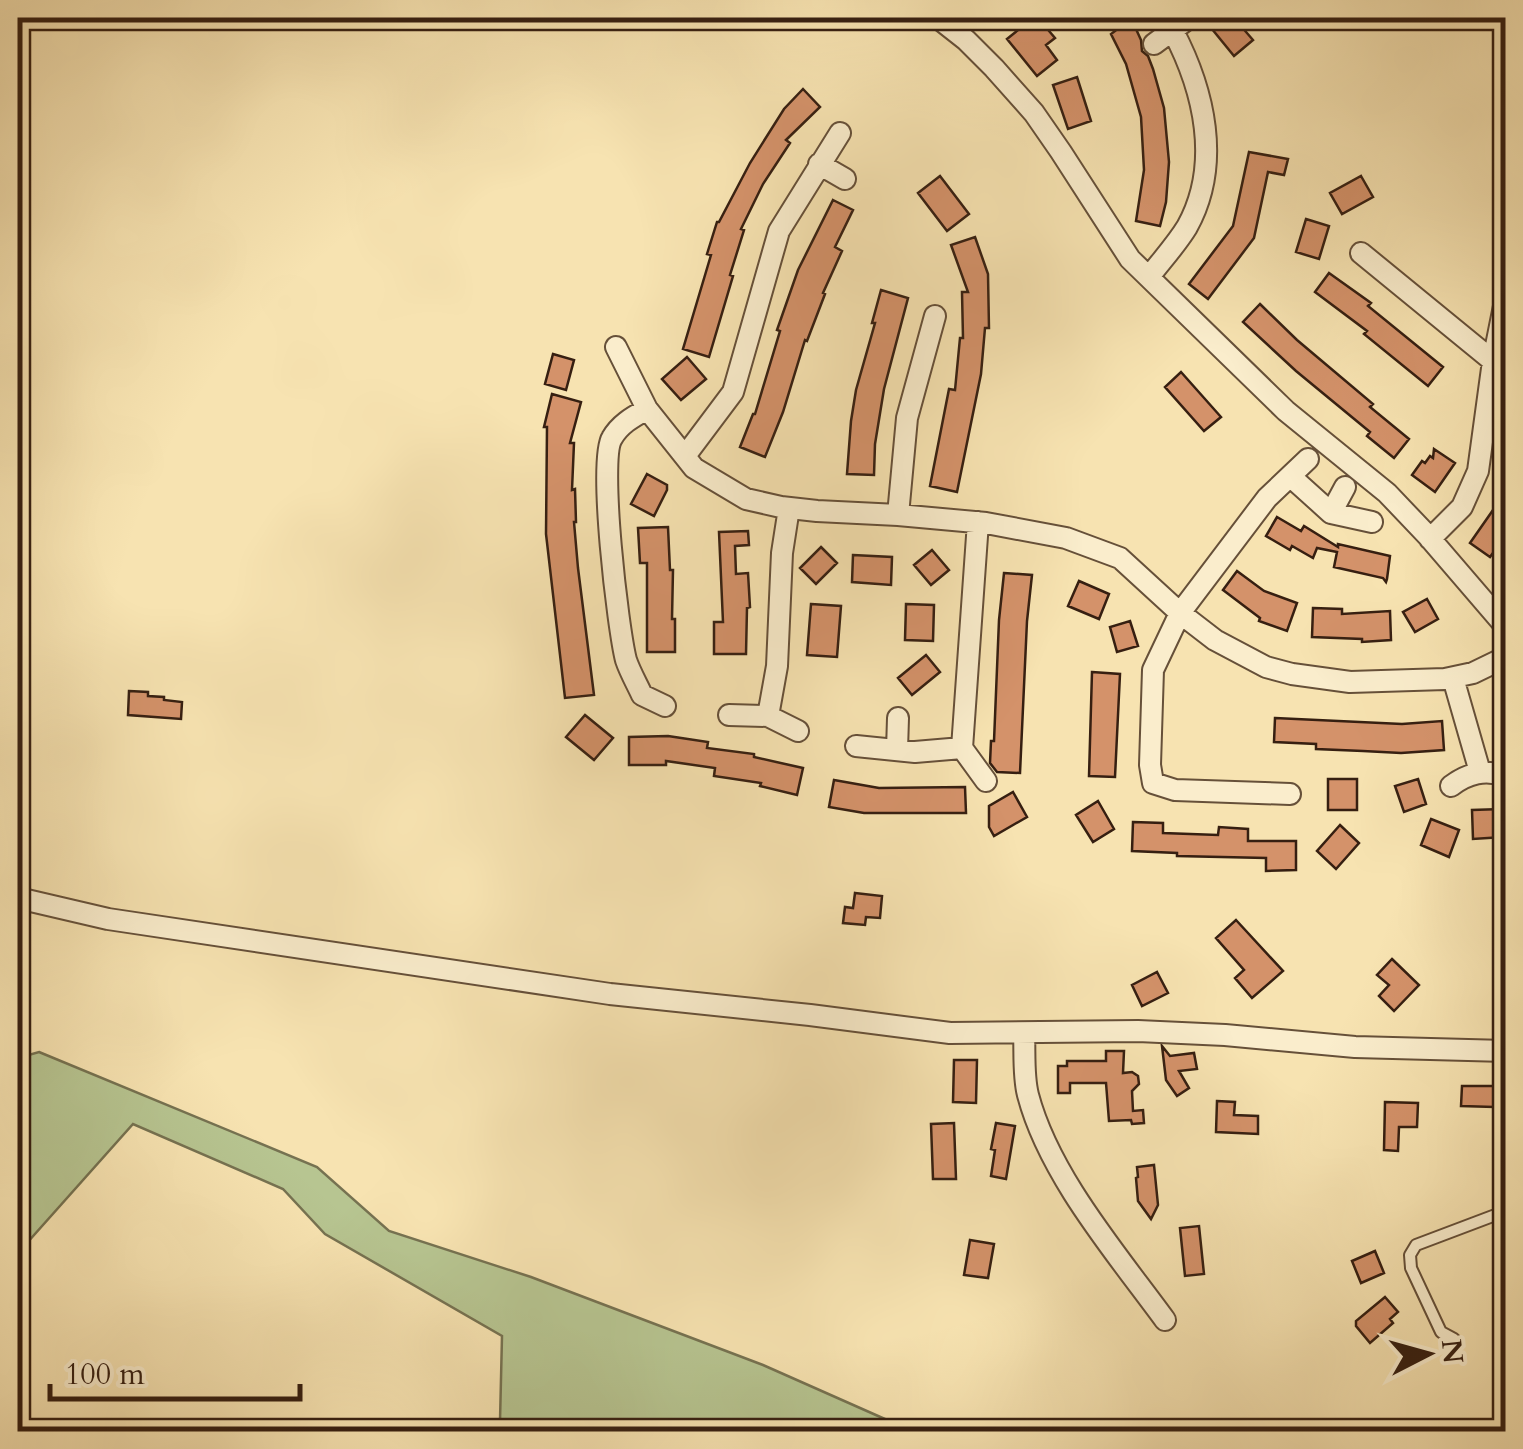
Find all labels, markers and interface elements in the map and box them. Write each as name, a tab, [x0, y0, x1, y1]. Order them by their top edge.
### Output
north arrow	[1378, 1304, 1478, 1404]
text: N	[1432, 1337, 1472, 1366]
scale bar	[50, 1339, 300, 1401]
text: 100 m	[65, 1354, 145, 1395]

